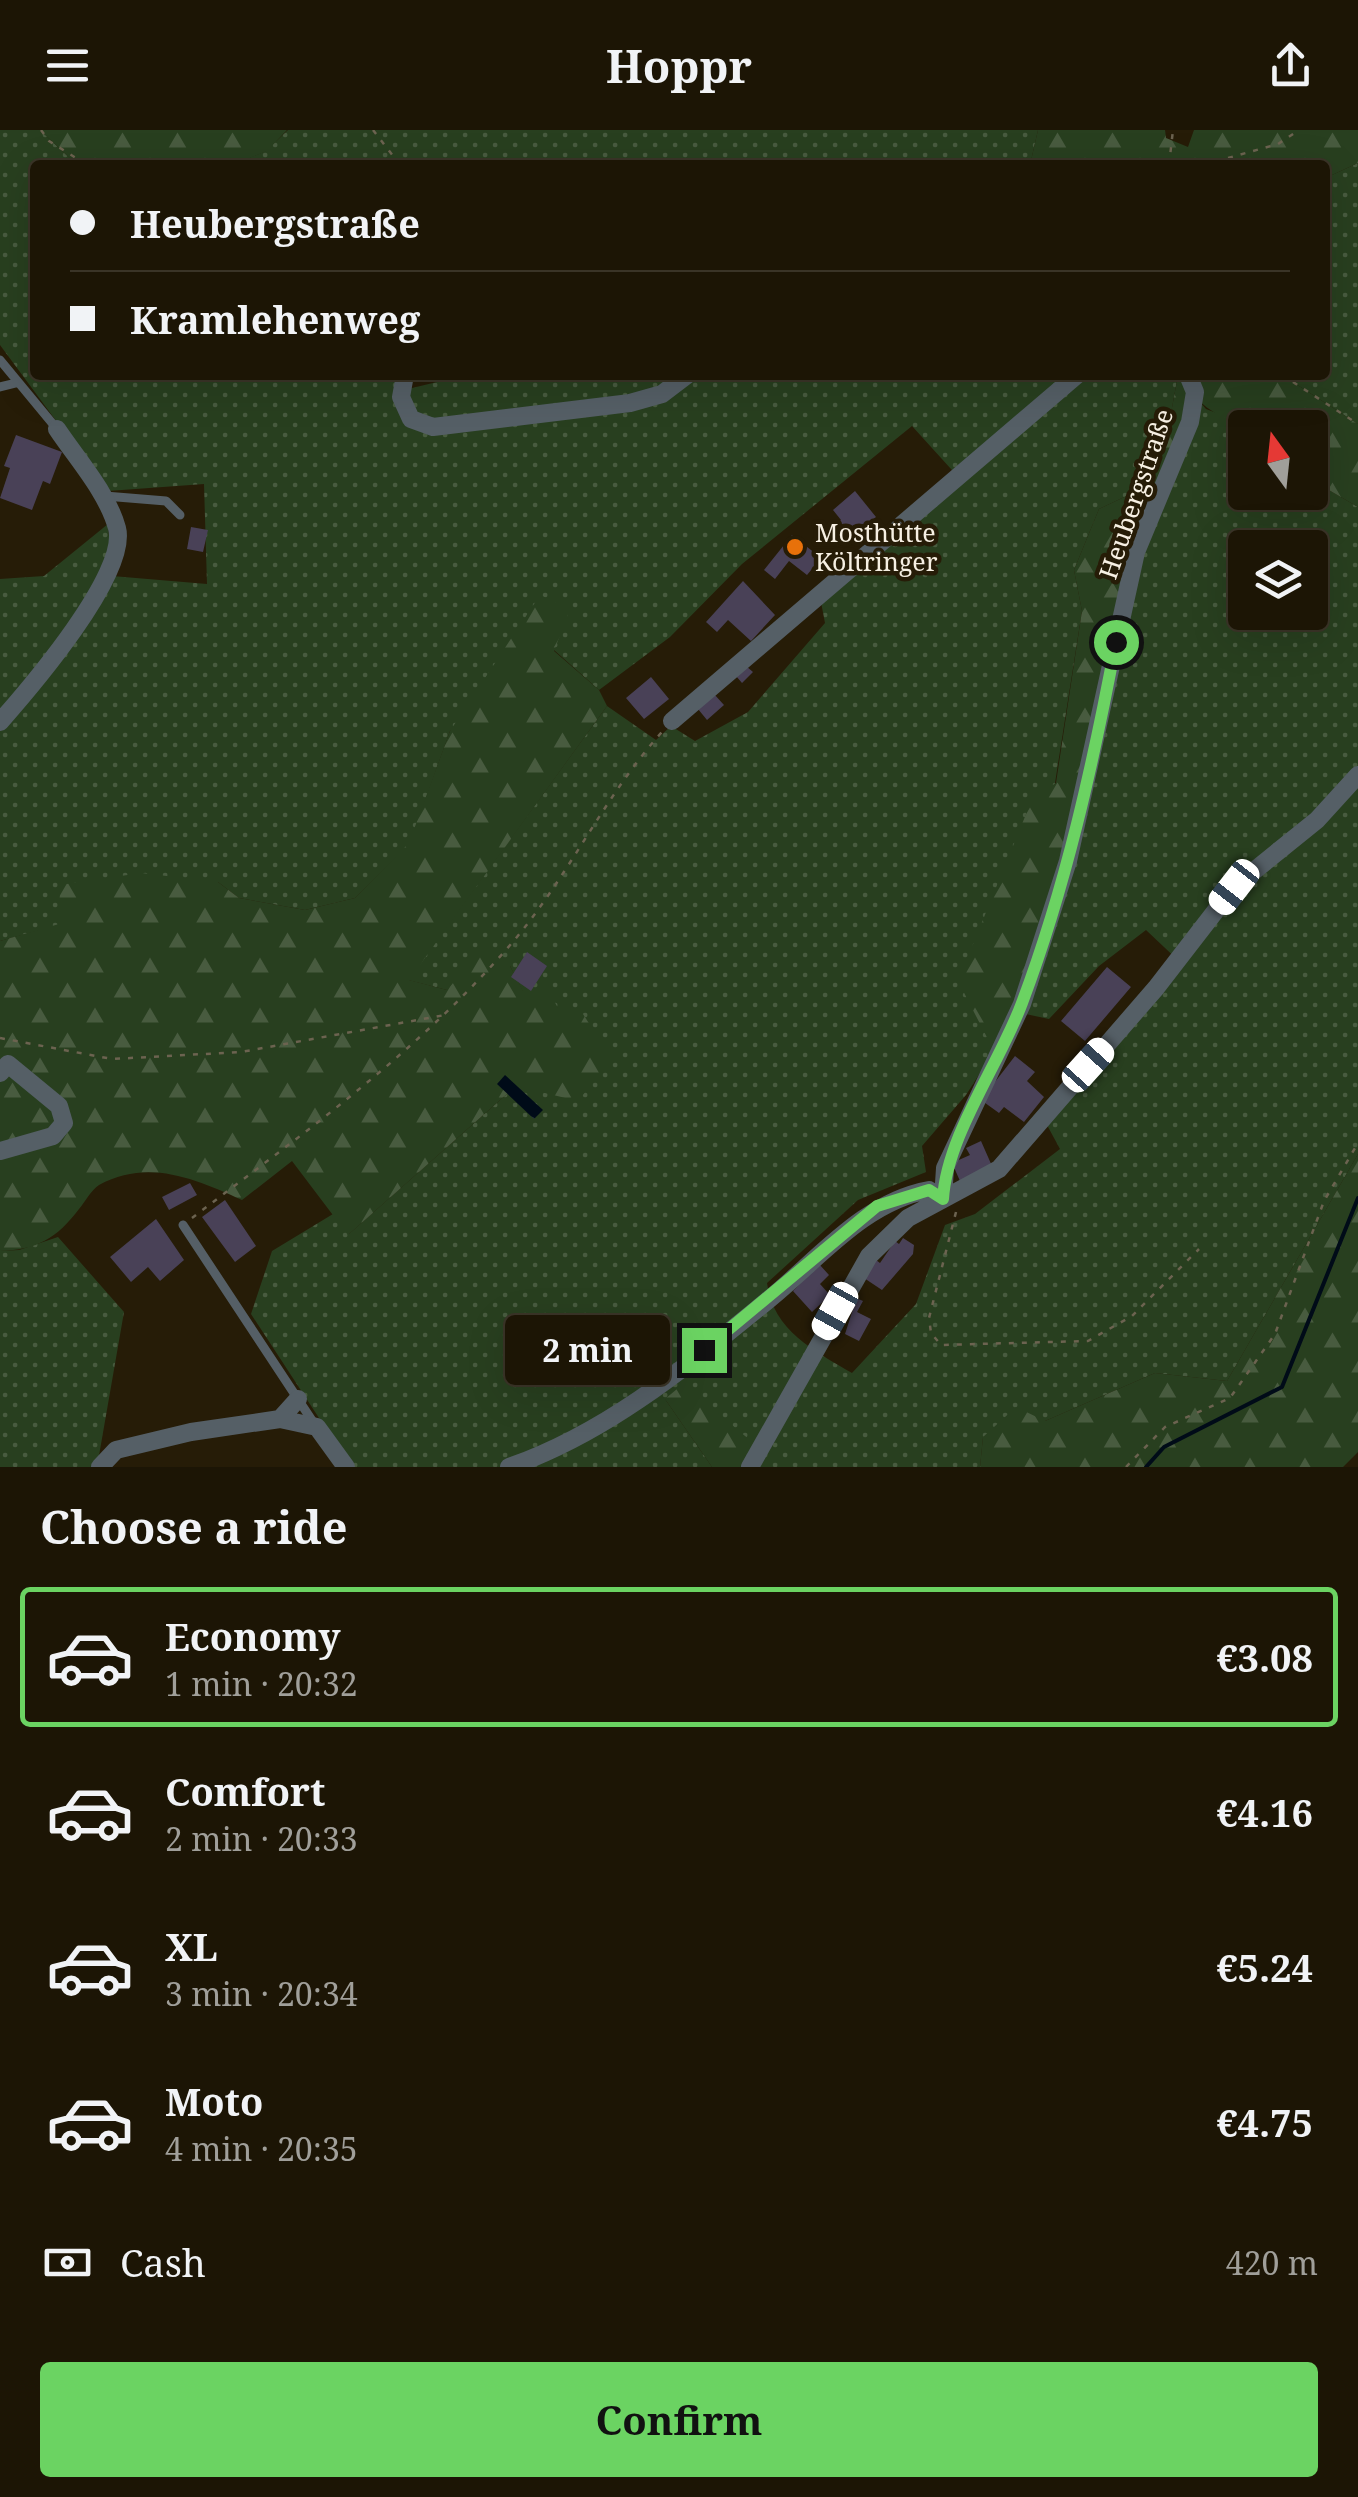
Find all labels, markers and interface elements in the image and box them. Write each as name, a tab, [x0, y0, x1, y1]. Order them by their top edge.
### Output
text: Hoppr	[606, 35, 752, 96]
icon: menu	[40, 38, 95, 93]
icon: share	[1263, 38, 1318, 93]
text: Heubergstraße	[130, 197, 420, 249]
text: Kramlehenweg	[130, 293, 420, 345]
street label: Heubergstraße	[1090, 404, 1180, 583]
north arrow	[1228, 410, 1328, 510]
map controls	[1228, 410, 1328, 630]
place label: Mosthütte Költringer	[815, 515, 938, 578]
button: layers	[1228, 530, 1328, 630]
marker: Mosthütte Költringer	[784, 536, 806, 558]
route start	[1094, 620, 1139, 665]
car	[1204, 854, 1264, 920]
car	[1057, 1033, 1119, 1097]
car	[807, 1277, 863, 1345]
callout: 2 min	[504, 1315, 669, 1385]
text: 2 min	[542, 1328, 633, 1371]
route end	[682, 1328, 727, 1373]
text: Choose a ride	[40, 1496, 348, 1557]
text: Economy	[165, 1610, 341, 1662]
icon: car	[45, 1612, 135, 1702]
text: €3.08	[1216, 1631, 1313, 1683]
text: 1 min · 20:32	[165, 1662, 358, 1705]
text: Comfort	[165, 1765, 325, 1817]
icon: car	[45, 1767, 135, 1857]
text: €4.16	[1216, 1786, 1313, 1838]
text: 2 min · 20:33	[165, 1817, 358, 1860]
text: XL	[165, 1920, 218, 1972]
icon: car	[45, 1922, 135, 2012]
text: €5.24	[1216, 1941, 1313, 1993]
text: 3 min · 20:34	[165, 1972, 358, 2015]
text: Moto	[165, 2075, 263, 2127]
icon: car	[45, 2077, 135, 2167]
text: €4.75	[1216, 2096, 1313, 2148]
text: 4 min · 20:35	[165, 2127, 358, 2170]
icon: cash	[40, 2235, 95, 2290]
text: Cash	[120, 2236, 206, 2288]
text: 420 m	[1226, 2241, 1318, 2284]
button: Confirm	[40, 2362, 1318, 2477]

